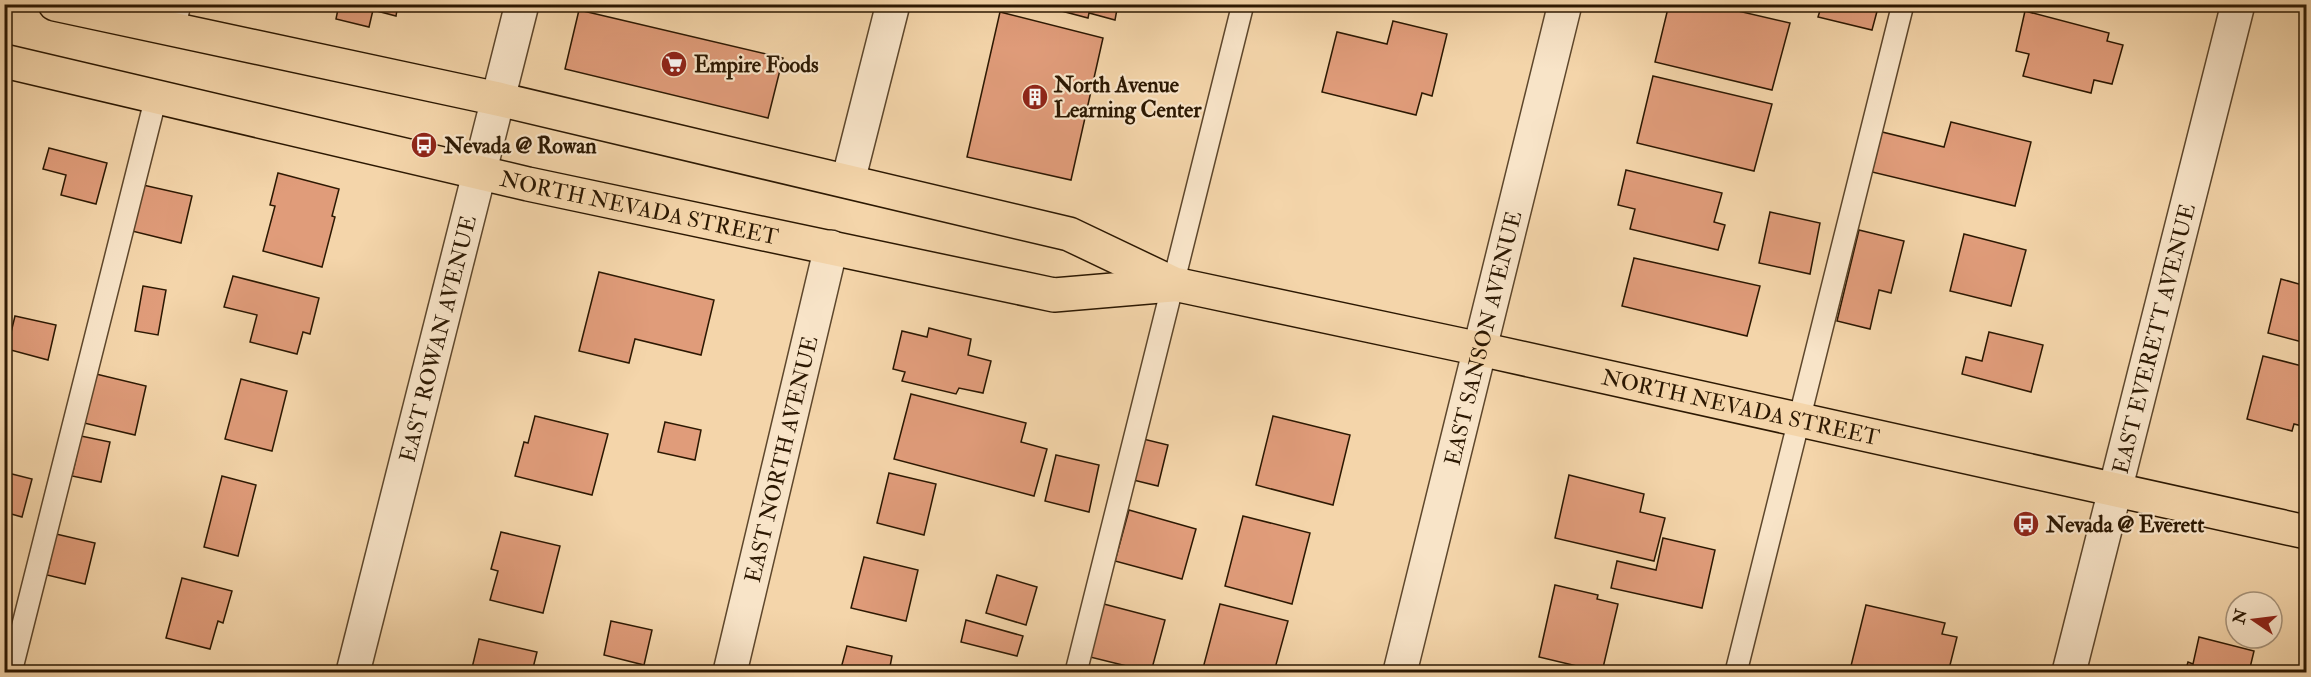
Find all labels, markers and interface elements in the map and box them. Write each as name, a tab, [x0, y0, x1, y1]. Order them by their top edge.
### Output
supermarket icon: Empire Foods	[659, 49, 689, 79]
place label: Empire Foods	[694, 51, 819, 80]
place label: North Avenue Learning Center	[1053, 71, 1202, 125]
building icon: North Avenue Learning Center	[1020, 82, 1050, 112]
bus stop icon: Nevada @ Rowan	[409, 130, 439, 160]
place label: Nevada @ Rowan	[443, 132, 597, 160]
street label: NORTH NEVADA STREET	[497, 165, 782, 252]
street label: EAST EVERETT AVENUE	[2107, 201, 2202, 477]
street label: EAST SANSON AVENUE	[1439, 208, 1528, 468]
street label: EAST ROWAN AVENUE	[394, 212, 483, 465]
street label: EAST NORTH AVENUE	[739, 333, 824, 585]
street label: NORTH NEVADA STREET	[1599, 363, 1883, 452]
bus stop icon: Nevada @ Everett	[2011, 509, 2041, 539]
place label: Nevada @ Everett	[2045, 511, 2205, 539]
north arrow	[2224, 590, 2284, 650]
text: N	[2229, 607, 2252, 627]

